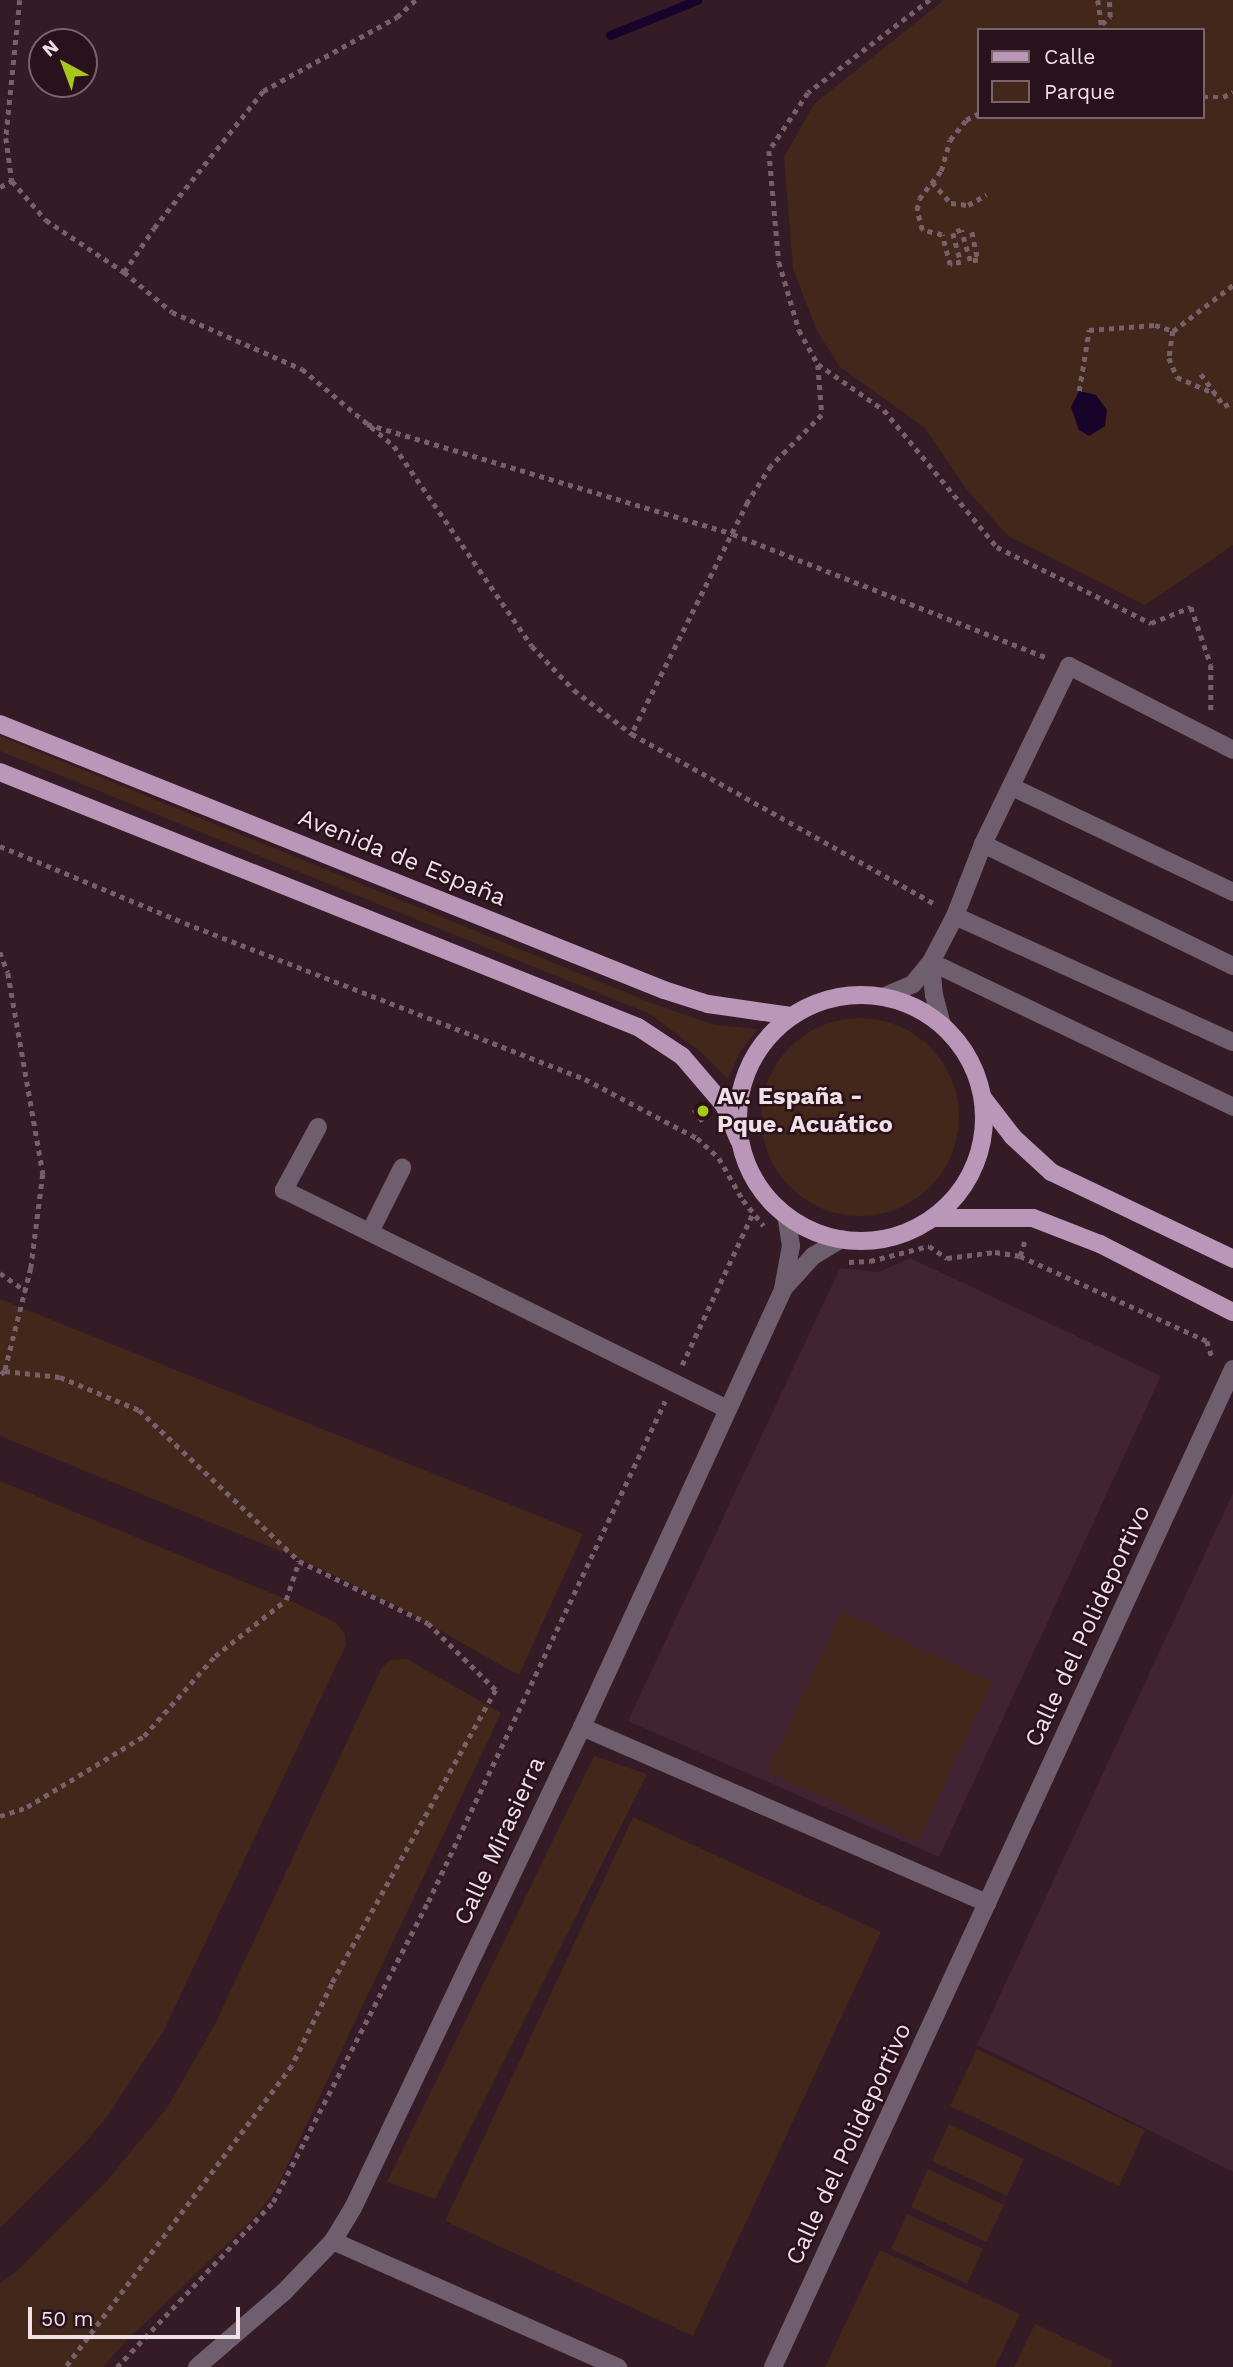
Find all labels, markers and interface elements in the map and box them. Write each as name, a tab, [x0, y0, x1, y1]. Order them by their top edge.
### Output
north arrow	[28, 28, 98, 98]
legend	[978, 28, 1205, 119]
text: N	[37, 35, 63, 62]
text: Calle	[1044, 44, 1095, 69]
text: Parque	[1044, 79, 1115, 104]
street label: Avenida de España	[294, 803, 510, 913]
place label: Av. España - Pque. Acuático	[717, 1083, 894, 1139]
marker: Av. España - Pque. Acuático	[695, 1103, 711, 1119]
street label: Calle del Polideportivo	[1019, 1500, 1157, 1752]
street label: Calle Mirasierra	[448, 1752, 552, 1930]
street label: Calle del Polideportivo	[780, 2018, 918, 2270]
scale bar	[32, 2294, 243, 2338]
text: 50 m	[41, 2306, 93, 2331]

